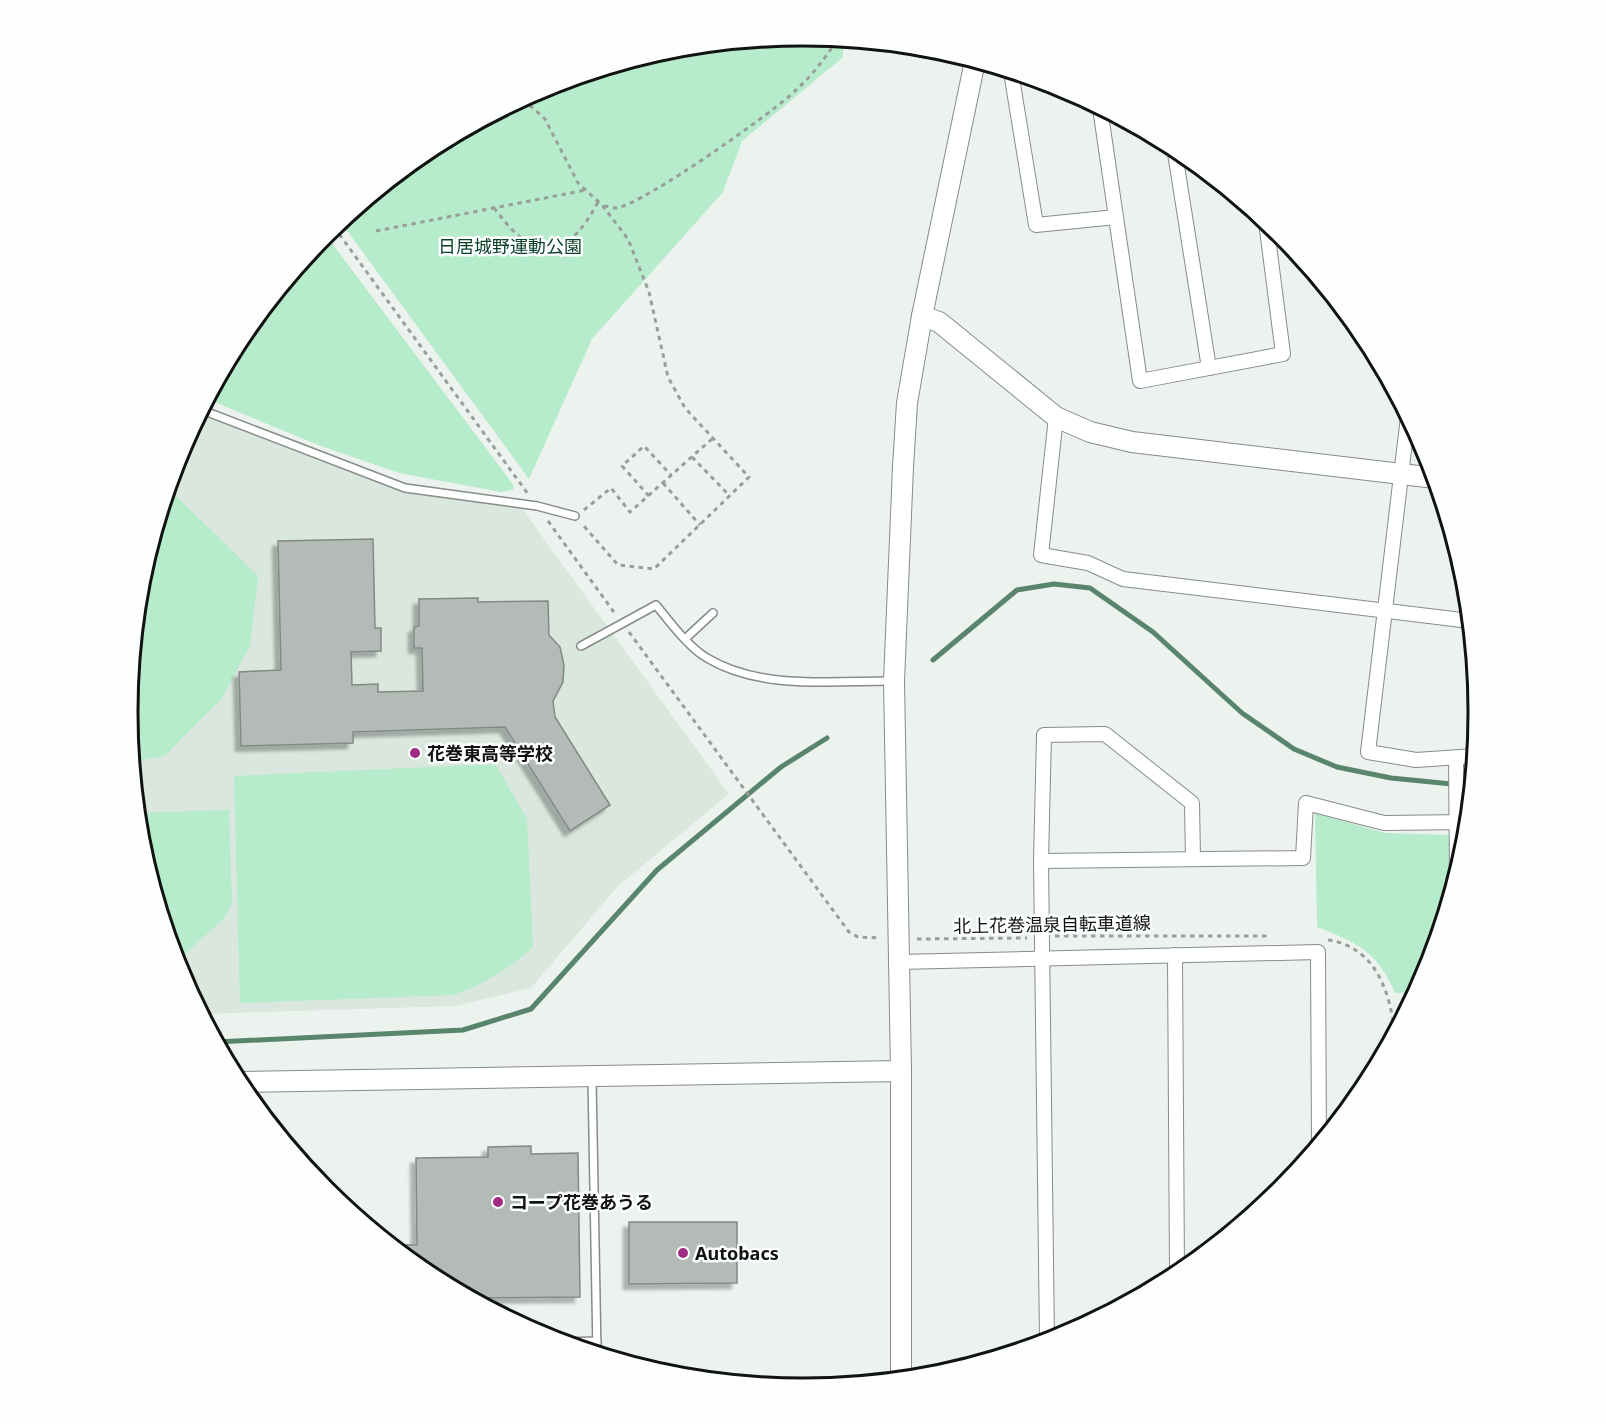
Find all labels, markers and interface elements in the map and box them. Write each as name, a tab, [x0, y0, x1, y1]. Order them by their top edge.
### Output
park label: 日居城野運動公園	[438, 234, 582, 258]
place label: 花巻東高等学校	[427, 741, 553, 765]
marker: 花巻東高等学校	[408, 746, 422, 760]
street label: 北上花巻温泉自転車道線	[953, 910, 1151, 938]
place label: コープ花巻あうる	[510, 1190, 653, 1214]
marker: コープ花巻あうる	[491, 1195, 505, 1209]
place label: Autobacs	[695, 1241, 779, 1265]
marker: Autobacs	[676, 1246, 690, 1260]

